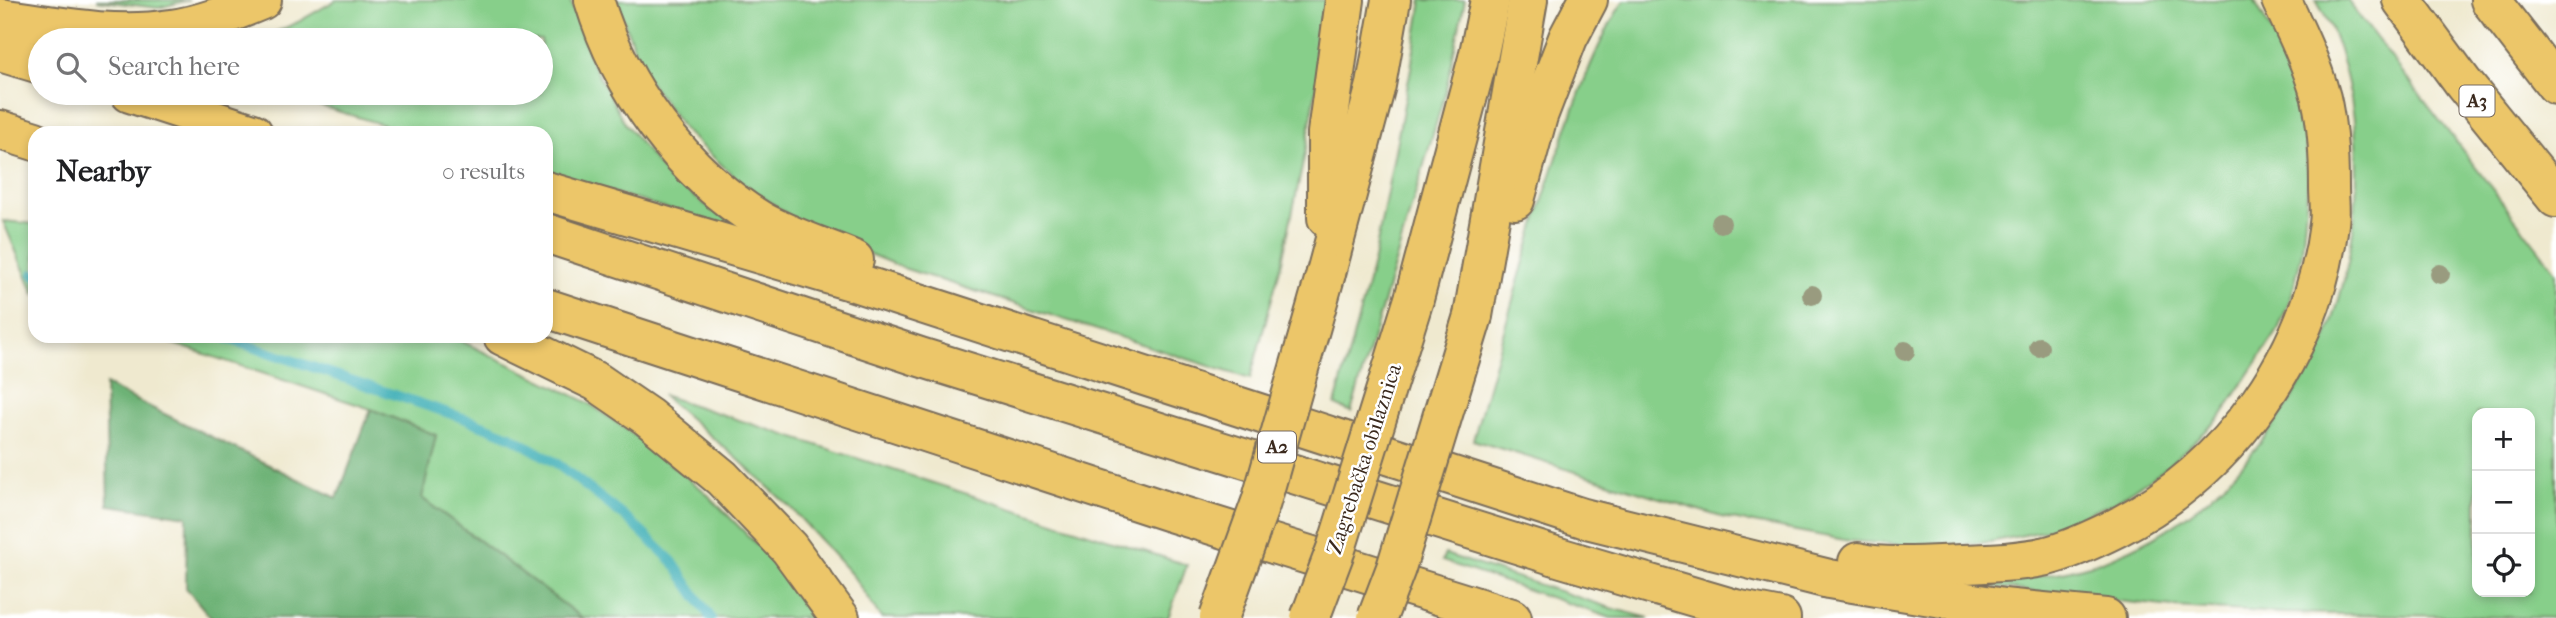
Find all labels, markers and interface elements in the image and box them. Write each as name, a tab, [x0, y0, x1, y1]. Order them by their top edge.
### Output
search box	[28, 28, 553, 105]
icon: search	[52, 48, 90, 86]
text: Search here	[108, 51, 240, 82]
road number: A3	[2460, 86, 2494, 116]
text: Nearby	[56, 154, 151, 189]
text: 0 results	[442, 158, 525, 185]
street label: Zagrebačka obilaznica	[1322, 360, 1406, 557]
map controls	[2472, 408, 2535, 597]
button: +	[2472, 408, 2535, 471]
road number: A2	[1258, 432, 1296, 462]
button: −	[2472, 471, 2535, 534]
button: locate	[2472, 534, 2535, 597]

